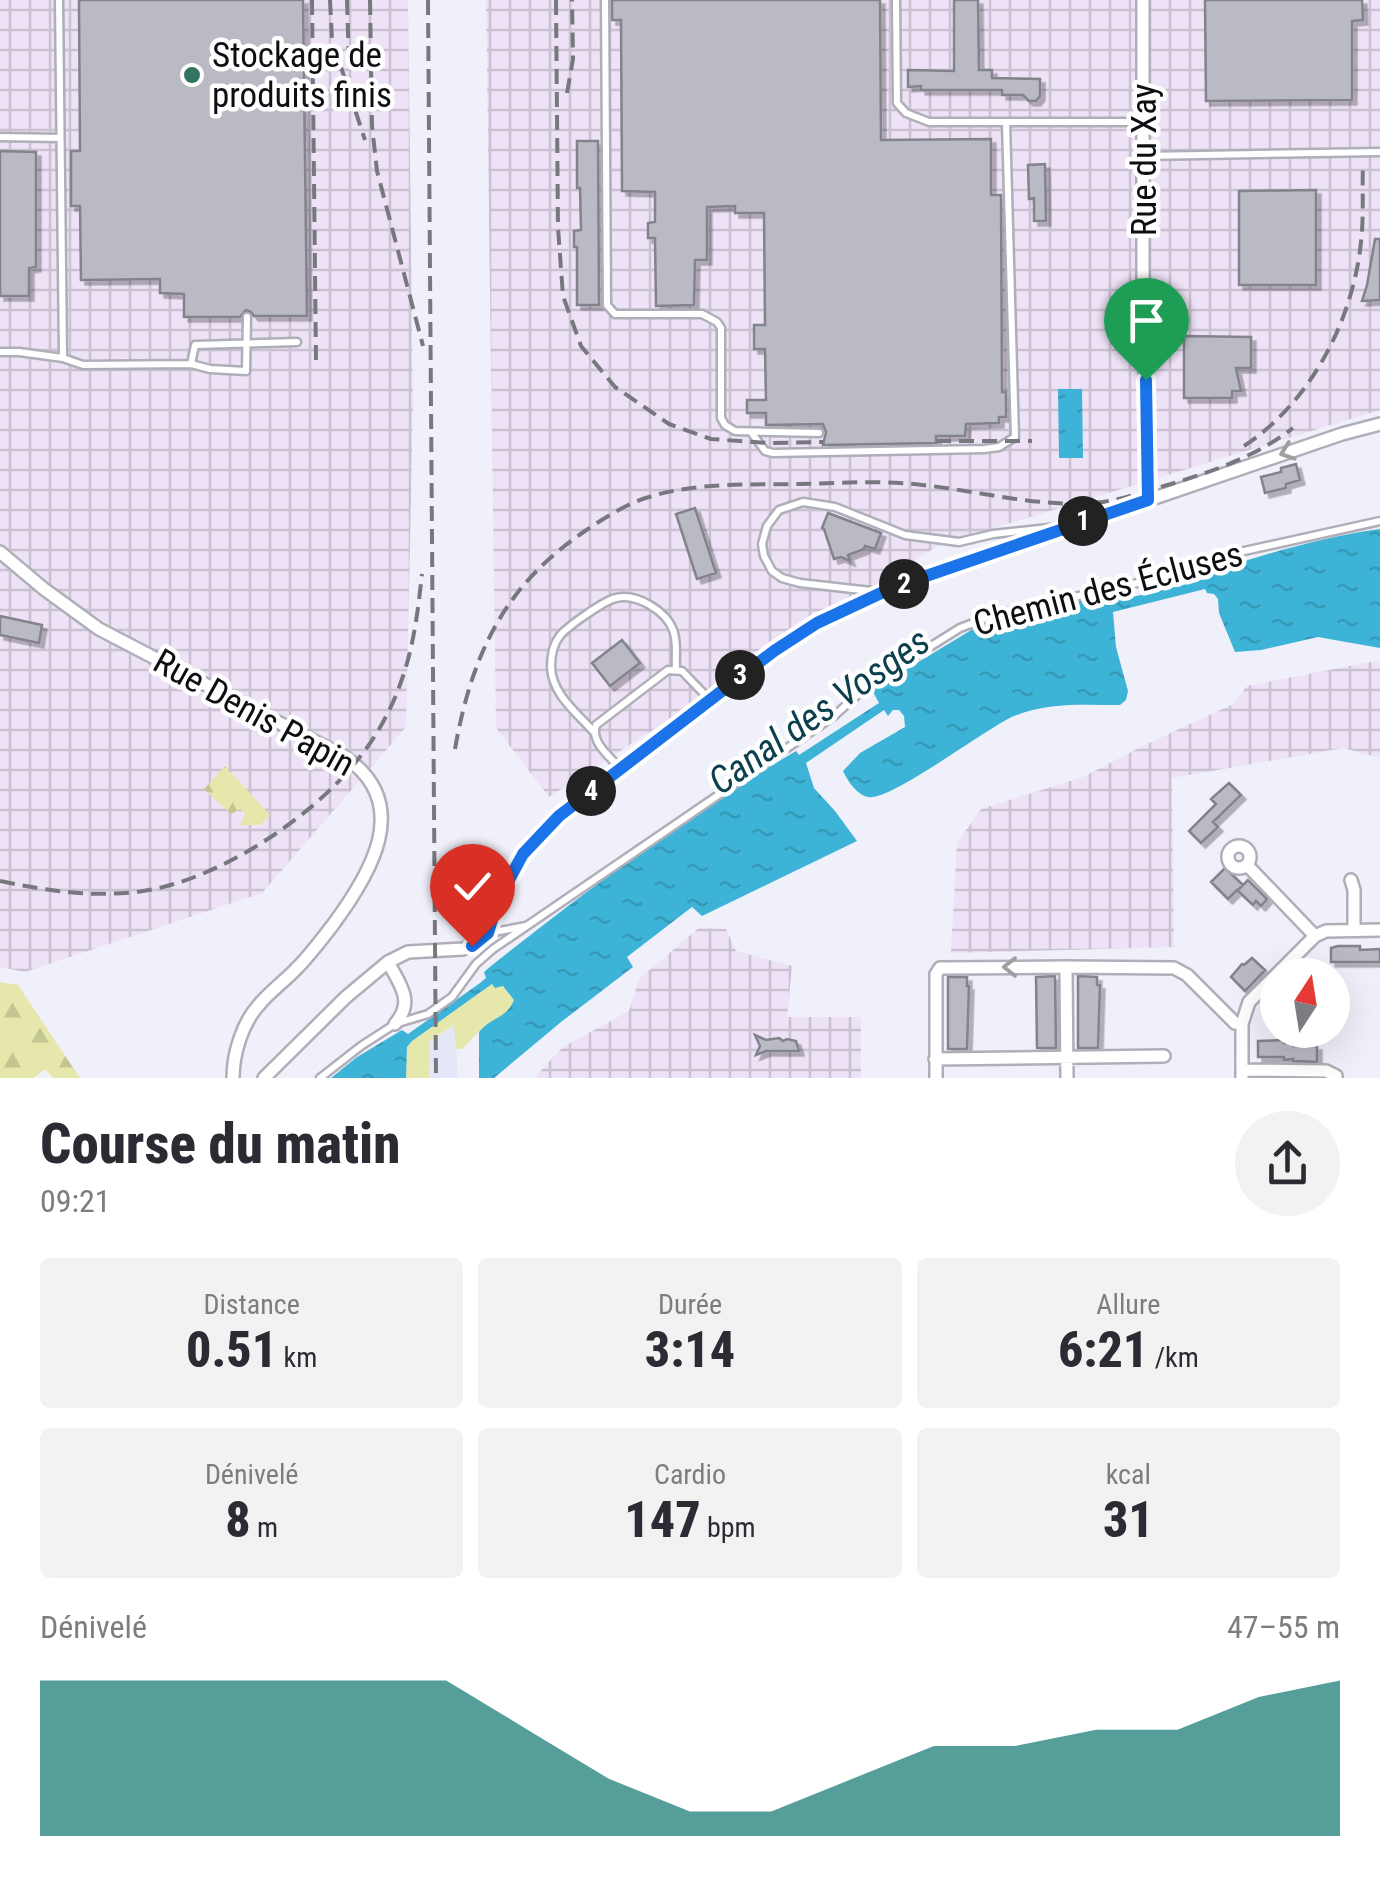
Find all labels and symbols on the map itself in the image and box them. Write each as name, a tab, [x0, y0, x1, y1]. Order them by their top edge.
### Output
place label: Stockage de produits finis	[212, 35, 392, 116]
marker: Stockage de produits finis	[181, 64, 203, 86]
street label: Rue du Xay	[1124, 84, 1165, 236]
pin	[1104, 278, 1189, 381]
one-way arrow	[1279, 441, 1296, 461]
pin: 1	[1058, 496, 1108, 546]
street label: Chemin des Écluses	[969, 533, 1247, 645]
pin: 2	[879, 559, 929, 609]
water label: Canal des Vosges	[700, 619, 938, 803]
street label: Rue Denis Papin	[146, 641, 362, 785]
pin: 3	[715, 650, 765, 700]
pin: 4	[566, 766, 616, 816]
pin	[430, 844, 515, 947]
one-way arrow	[1001, 956, 1016, 978]
north arrow	[1260, 958, 1350, 1048]

